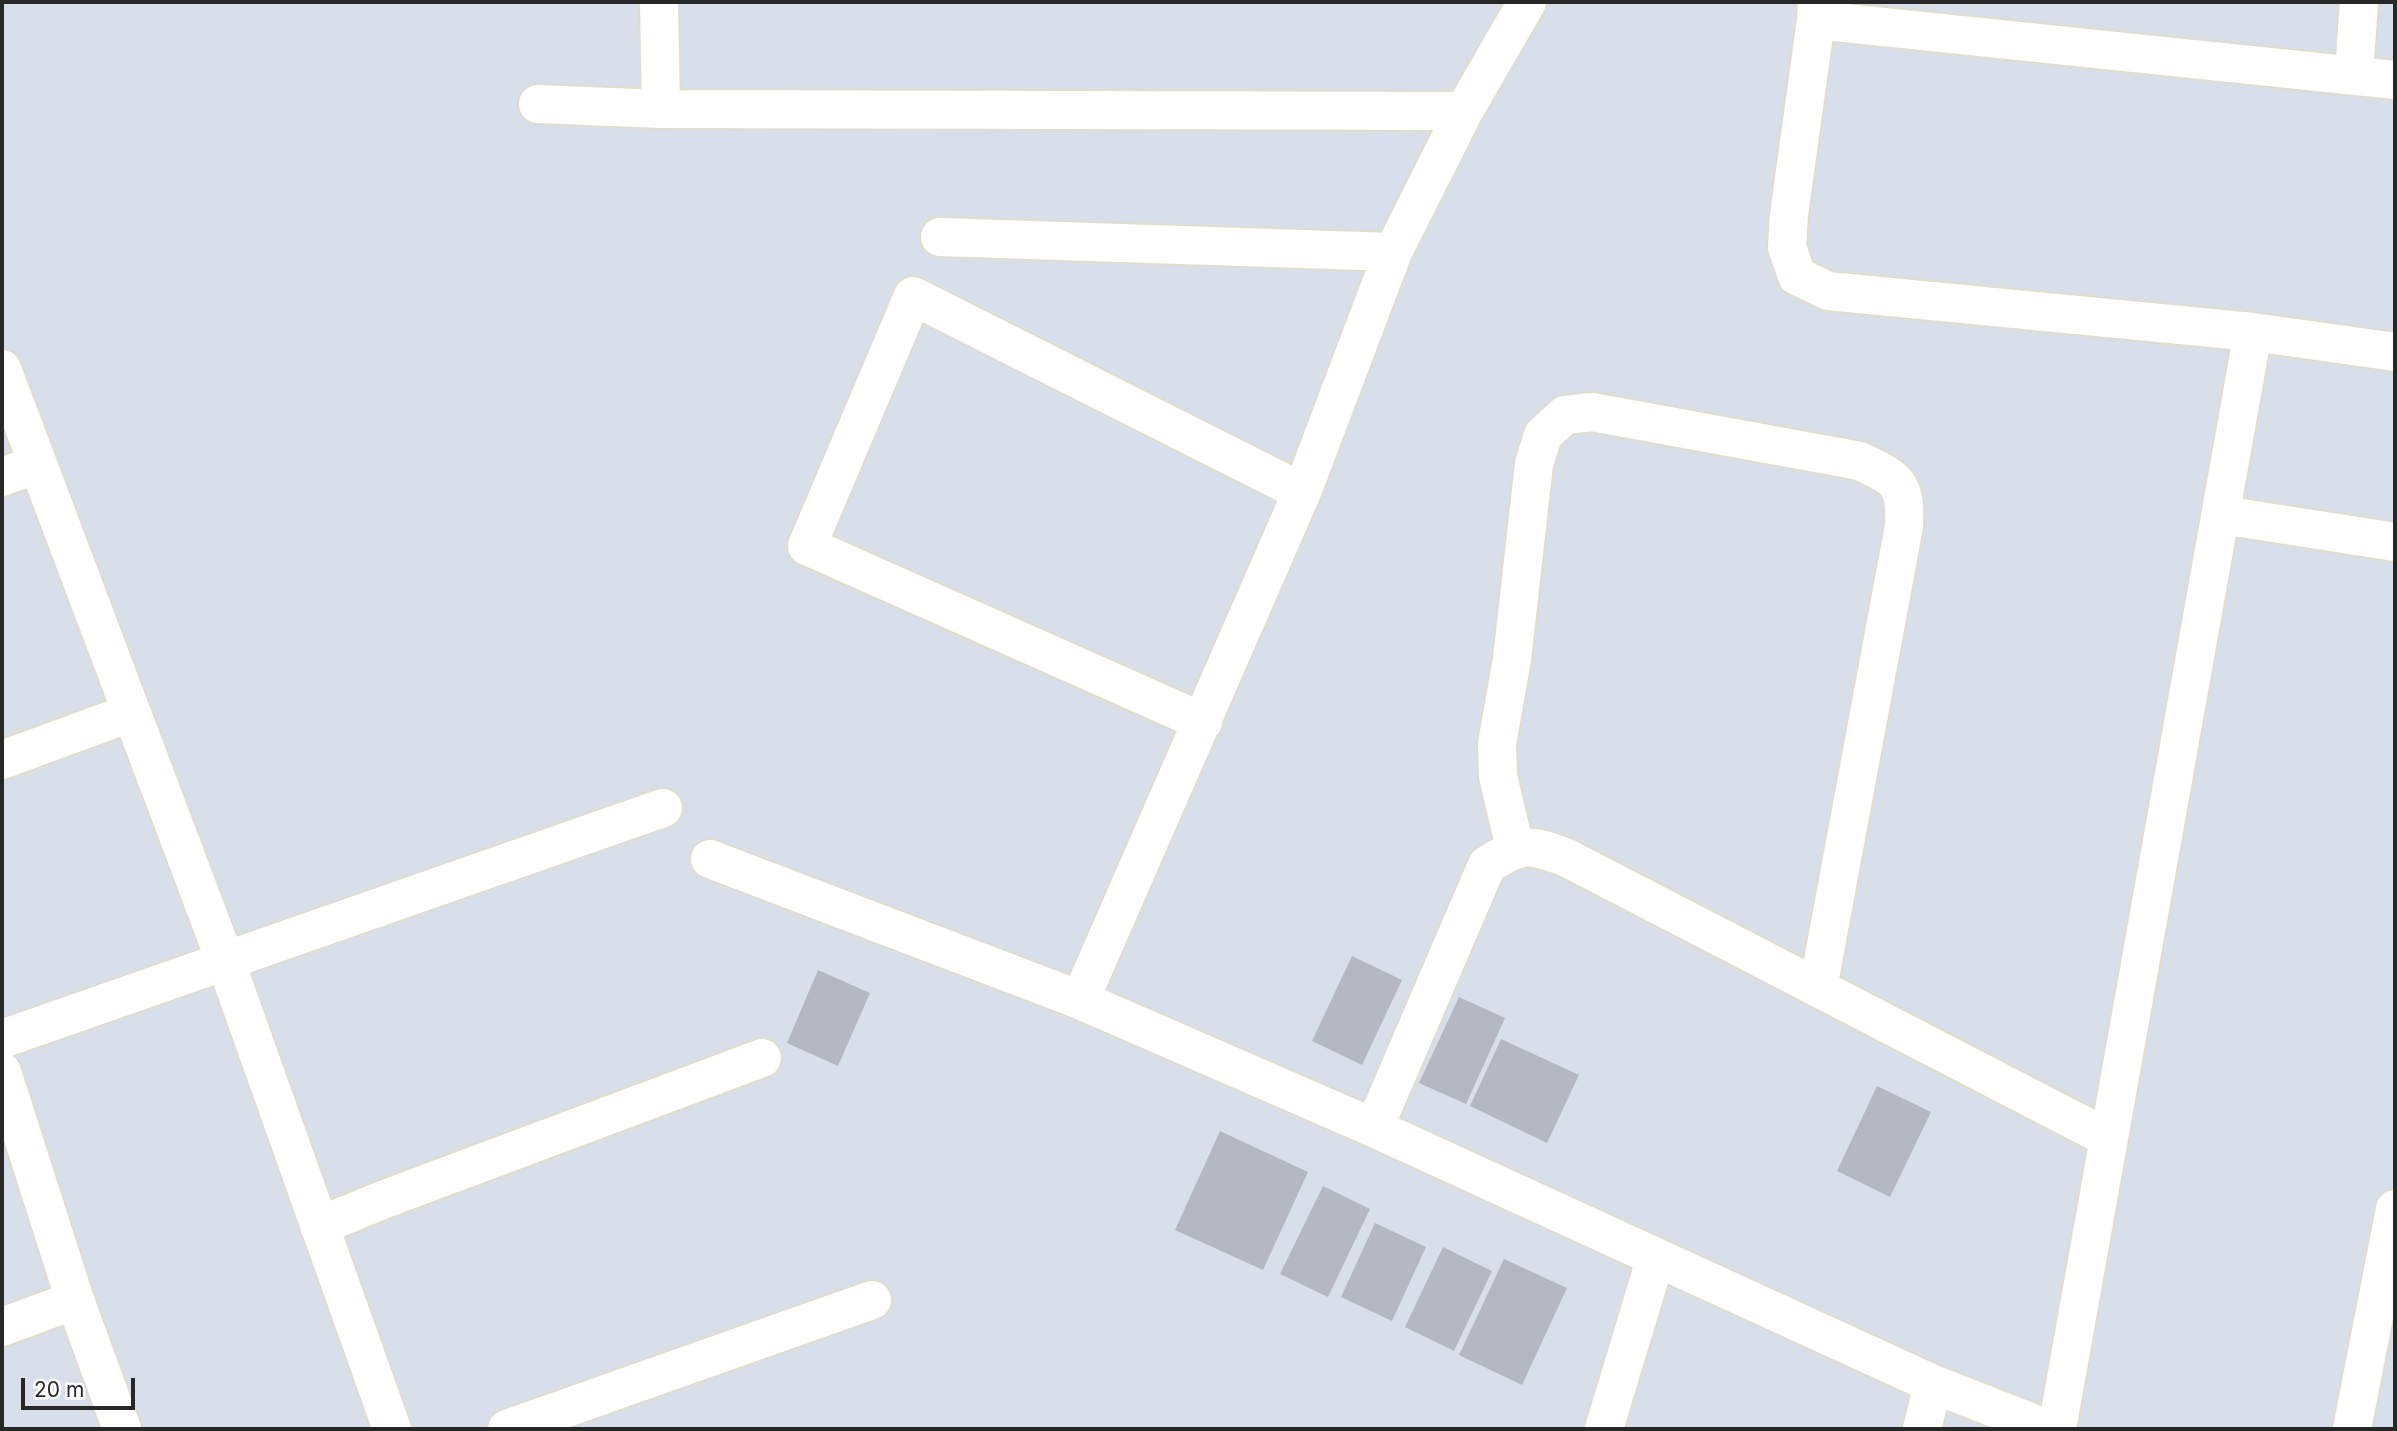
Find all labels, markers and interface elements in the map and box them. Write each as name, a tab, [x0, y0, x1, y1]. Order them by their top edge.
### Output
scale bar	[24, 1364, 138, 1408]
text: 20 m	[34, 1377, 84, 1402]

